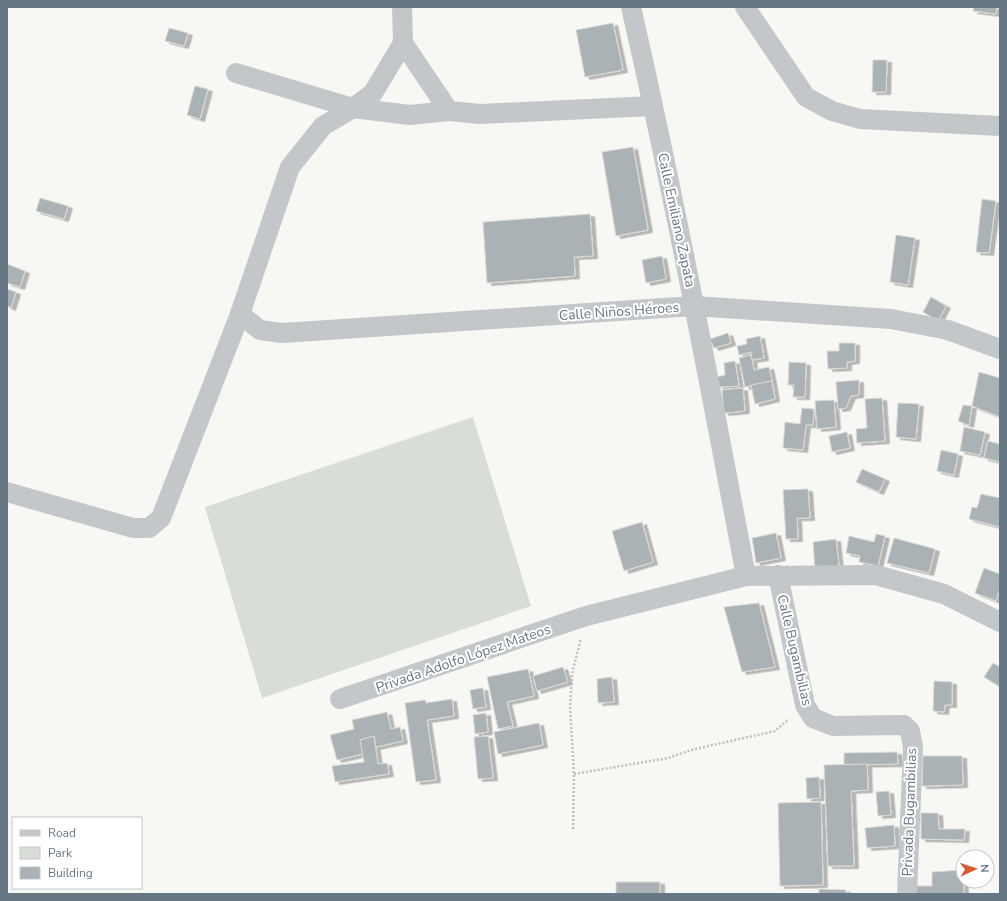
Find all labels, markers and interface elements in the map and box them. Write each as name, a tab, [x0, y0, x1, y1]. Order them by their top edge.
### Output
street label: Calle Emiliano Zapata	[653, 151, 700, 289]
street label: Calle Niños Héroes	[558, 298, 680, 325]
street label: Calle Bugambilias	[772, 593, 817, 708]
street label: Privada Adolfo López Mateos	[373, 619, 553, 697]
street label: Privada Bugambilias	[898, 747, 921, 877]
legend	[12, 817, 142, 889]
text: Road	[48, 825, 76, 841]
text: Park	[48, 845, 73, 861]
north arrow	[955, 849, 995, 889]
text: N	[977, 864, 992, 873]
text: Building	[48, 865, 93, 881]

